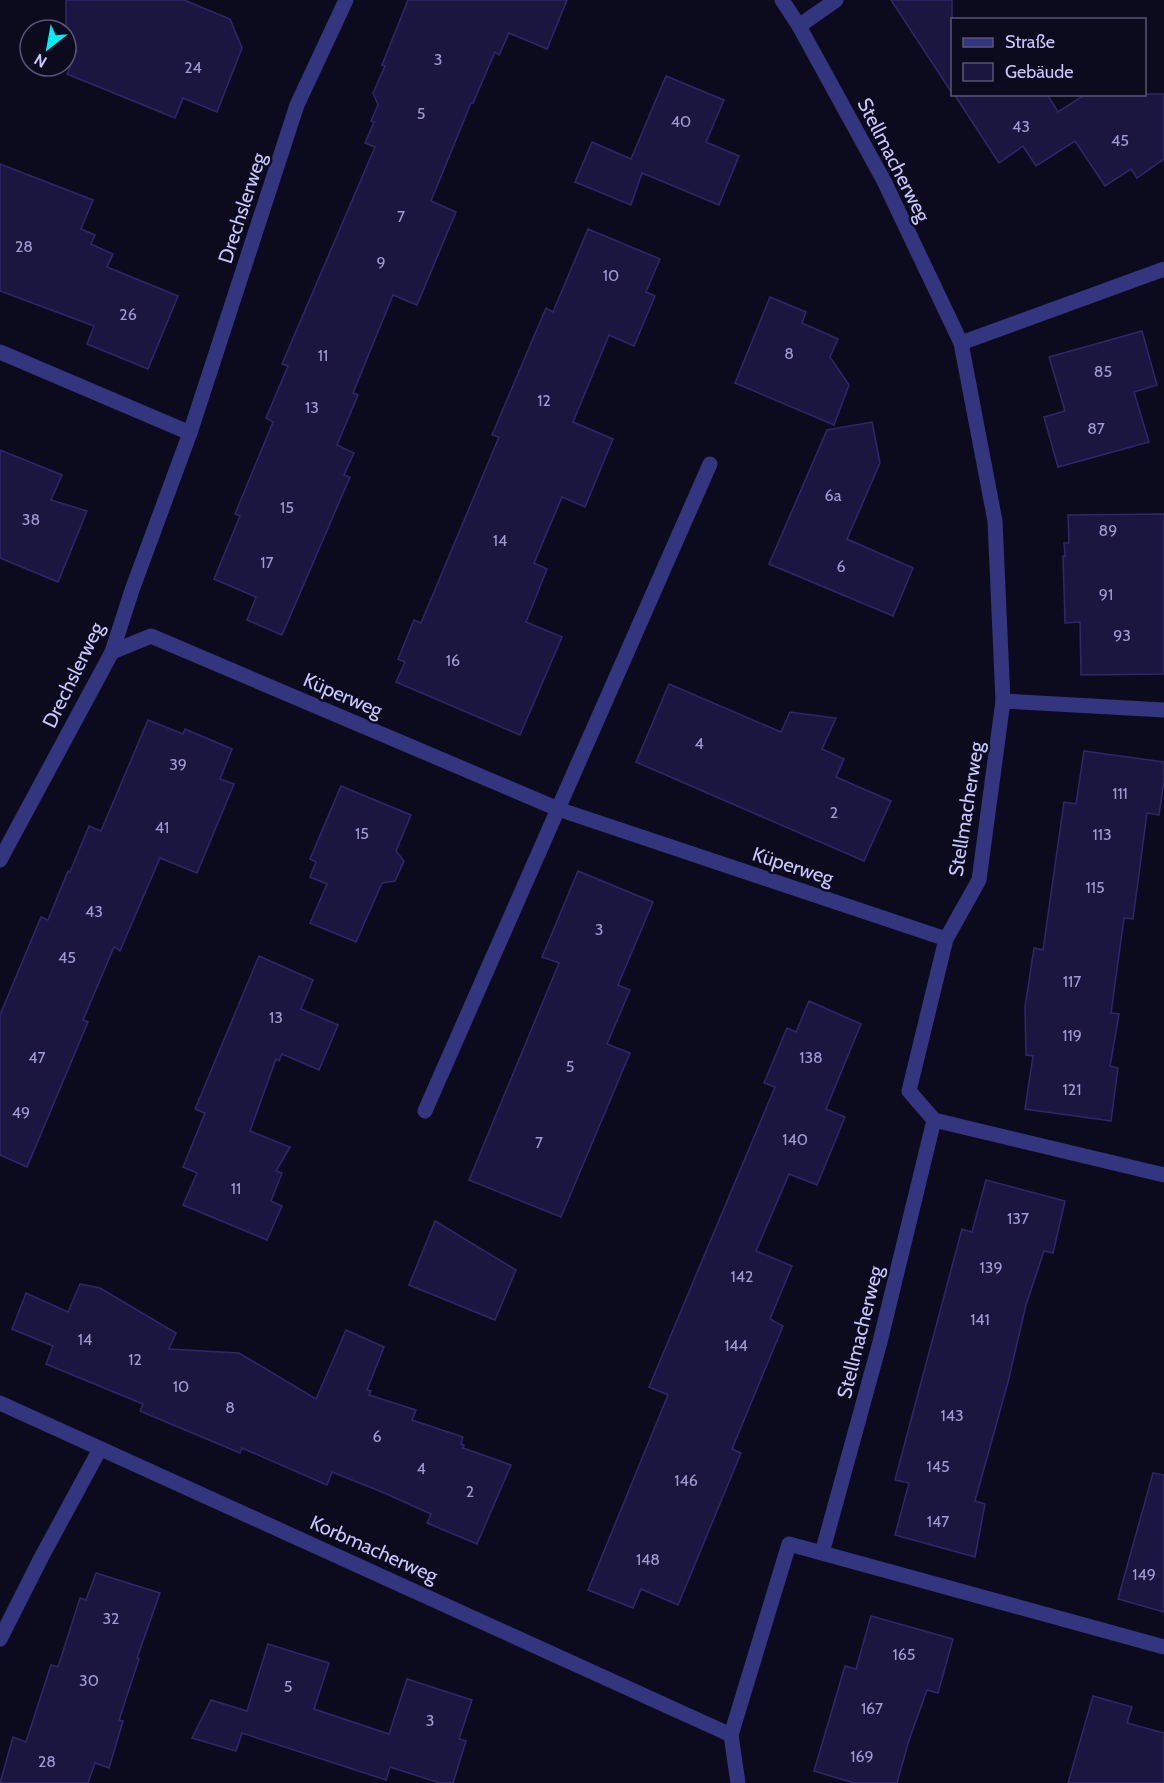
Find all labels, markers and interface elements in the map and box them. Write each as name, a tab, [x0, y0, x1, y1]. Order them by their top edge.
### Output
north arrow	[18, 18, 78, 78]
legend	[951, 18, 1146, 96]
text: Straße	[1005, 31, 1055, 53]
text: N	[31, 49, 50, 71]
house number: 3	[434, 50, 442, 69]
house number: 24	[184, 58, 202, 77]
text: Gebäude	[1005, 61, 1074, 83]
street label: Stellmacherweg	[852, 94, 936, 227]
house number: 5	[417, 104, 425, 123]
house number: 40	[671, 112, 691, 131]
house number: 43	[1012, 117, 1030, 136]
house number: 45	[1111, 131, 1129, 150]
street label: Drechslerweg	[213, 149, 271, 266]
house number: 7	[397, 207, 405, 226]
house number: 28	[15, 237, 33, 256]
house number: 9	[376, 253, 386, 272]
house number: 10	[603, 266, 619, 285]
house number: 26	[119, 305, 137, 324]
house number: 8	[784, 344, 794, 363]
house number: 11	[318, 346, 328, 365]
house number: 85	[1094, 362, 1112, 381]
house number: 12	[537, 391, 551, 410]
house number: 13	[305, 398, 319, 417]
house number: 87	[1087, 419, 1105, 438]
house number: 6a	[825, 486, 842, 505]
house number: 15	[280, 498, 294, 517]
house number: 38	[22, 510, 40, 529]
house number: 89	[1099, 521, 1117, 540]
house number: 14	[493, 531, 507, 550]
house number: 17	[260, 553, 274, 572]
house number: 6	[836, 557, 846, 576]
house number: 91	[1099, 585, 1113, 604]
street label: Drechslerweg	[37, 617, 109, 732]
house number: 93	[1113, 626, 1131, 645]
house number: 16	[446, 651, 460, 670]
street label: Küperweg	[300, 668, 387, 723]
house number: 4	[694, 734, 704, 753]
street label: Stellmacherweg	[944, 739, 989, 878]
house number: 39	[169, 755, 187, 774]
house number: 111	[1112, 784, 1128, 803]
house number: 2	[830, 803, 838, 822]
house number: 41	[155, 818, 169, 837]
house number: 15	[355, 824, 369, 843]
house number: 113	[1092, 825, 1112, 844]
street label: Küperweg	[750, 842, 837, 891]
house number: 115	[1085, 878, 1105, 897]
house number: 43	[85, 902, 103, 921]
house number: 3	[595, 920, 603, 939]
house number: 45	[58, 948, 76, 967]
house number: 117	[1063, 972, 1081, 991]
house number: 13	[269, 1008, 283, 1027]
house number: 119	[1062, 1026, 1082, 1045]
house number: 47	[28, 1048, 46, 1067]
house number: 138	[799, 1048, 823, 1067]
house number: 5	[566, 1057, 574, 1076]
house number: 121	[1063, 1080, 1081, 1099]
house number: 49	[12, 1103, 30, 1122]
house number: 140	[782, 1130, 808, 1149]
house number: 7	[535, 1133, 543, 1152]
house number: 11	[231, 1179, 241, 1198]
house number: 137	[1007, 1209, 1029, 1228]
house number: 139	[980, 1258, 1002, 1277]
street label: Stellmacherweg	[832, 1262, 888, 1401]
house number: 142	[731, 1267, 753, 1286]
house number: 141	[970, 1310, 990, 1329]
house number: 14	[78, 1330, 92, 1349]
house number: 144	[724, 1336, 748, 1355]
house number: 12	[128, 1350, 142, 1369]
house number: 10	[173, 1377, 189, 1396]
house number: 8	[225, 1398, 235, 1417]
house number: 143	[940, 1406, 964, 1425]
house number: 6	[372, 1427, 382, 1446]
house number: 145	[926, 1457, 950, 1476]
house number: 4	[416, 1459, 426, 1478]
house number: 146	[674, 1471, 698, 1490]
house number: 2	[466, 1482, 474, 1501]
street label: Korbmacherweg	[306, 1510, 443, 1588]
house number: 147	[927, 1512, 949, 1531]
house number: 148	[636, 1550, 660, 1569]
house number: 149	[1132, 1565, 1156, 1584]
house number: 32	[102, 1609, 120, 1628]
house number: 165	[893, 1645, 915, 1664]
house number: 30	[79, 1671, 99, 1690]
house number: 5	[284, 1677, 292, 1696]
house number: 167	[861, 1699, 883, 1718]
house number: 3	[426, 1711, 434, 1730]
house number: 169	[850, 1747, 874, 1766]
house number: 28	[38, 1752, 56, 1771]

